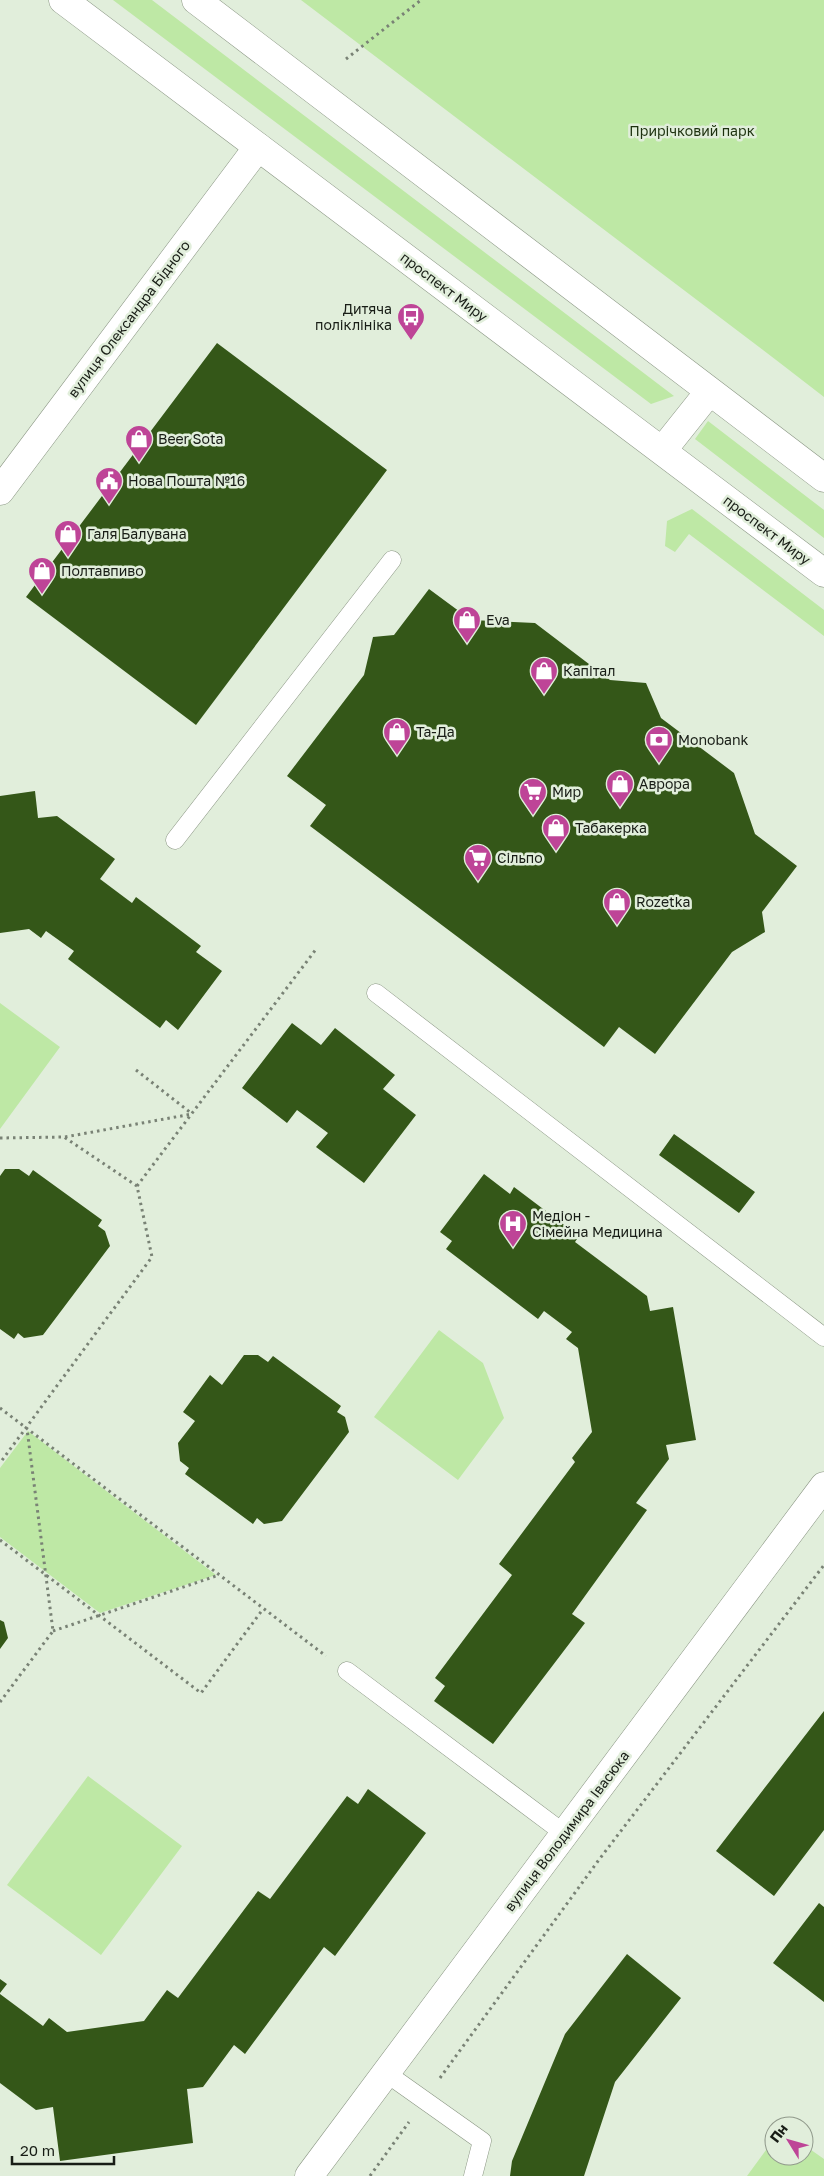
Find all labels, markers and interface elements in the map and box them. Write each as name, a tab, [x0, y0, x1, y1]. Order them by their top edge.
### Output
park label: Прирічковий парк	[629, 122, 755, 139]
street label: вулиця Олександра Бідного	[64, 237, 193, 400]
street label: проспект Миру	[397, 248, 491, 325]
place label: Дитяча поліклініка	[315, 300, 392, 333]
bus stop icon: Дитяча поліклініка	[396, 302, 426, 341]
shop icon: Beer Sota	[124, 424, 154, 463]
place label: Beer Sota	[158, 430, 223, 447]
public building icon: Нова Пошта №16	[94, 466, 124, 505]
place label: Нова Пошта №16	[128, 472, 245, 489]
street label: проспект Миру	[720, 491, 814, 568]
shop icon: Галя Балувана	[53, 519, 83, 558]
place label: Галя Балувана	[87, 525, 187, 542]
shop icon: Полтавпиво	[27, 556, 57, 595]
place label: Полтавпиво	[61, 562, 144, 579]
shop icon: Eva	[452, 605, 482, 644]
place label: Eva	[486, 611, 510, 628]
shop icon: Капітал	[529, 656, 559, 695]
place label: Капітал	[563, 662, 615, 679]
shop icon: Та-Да	[382, 717, 412, 756]
place label: Та-Да	[416, 723, 455, 740]
bank icon: Monobank	[644, 725, 674, 764]
place label: Monobank	[678, 731, 749, 748]
shop icon: Аврора	[605, 769, 635, 808]
place label: Аврора	[639, 775, 690, 792]
supermarket icon: Мир	[518, 777, 548, 816]
place label: Мир	[552, 783, 581, 800]
shop icon: Табакерка	[541, 813, 571, 852]
place label: Табакерка	[575, 819, 647, 836]
supermarket icon: Сільпо	[463, 843, 493, 882]
place label: Сільпо	[497, 849, 543, 866]
shop icon: Rozetka	[602, 887, 632, 926]
place label: Rozetka	[636, 893, 690, 910]
place label: Медіон - Сімейна Медицина	[532, 1207, 663, 1240]
hospital icon: Медіон - Сімейна Медицина	[498, 1209, 528, 1248]
street label: вулиця Володимира Івасюка	[501, 1747, 633, 1914]
north arrow	[764, 2116, 814, 2166]
text: Пн	[766, 2120, 791, 2146]
scale bar	[12, 2134, 115, 2166]
text: 20 m	[20, 2141, 55, 2159]

